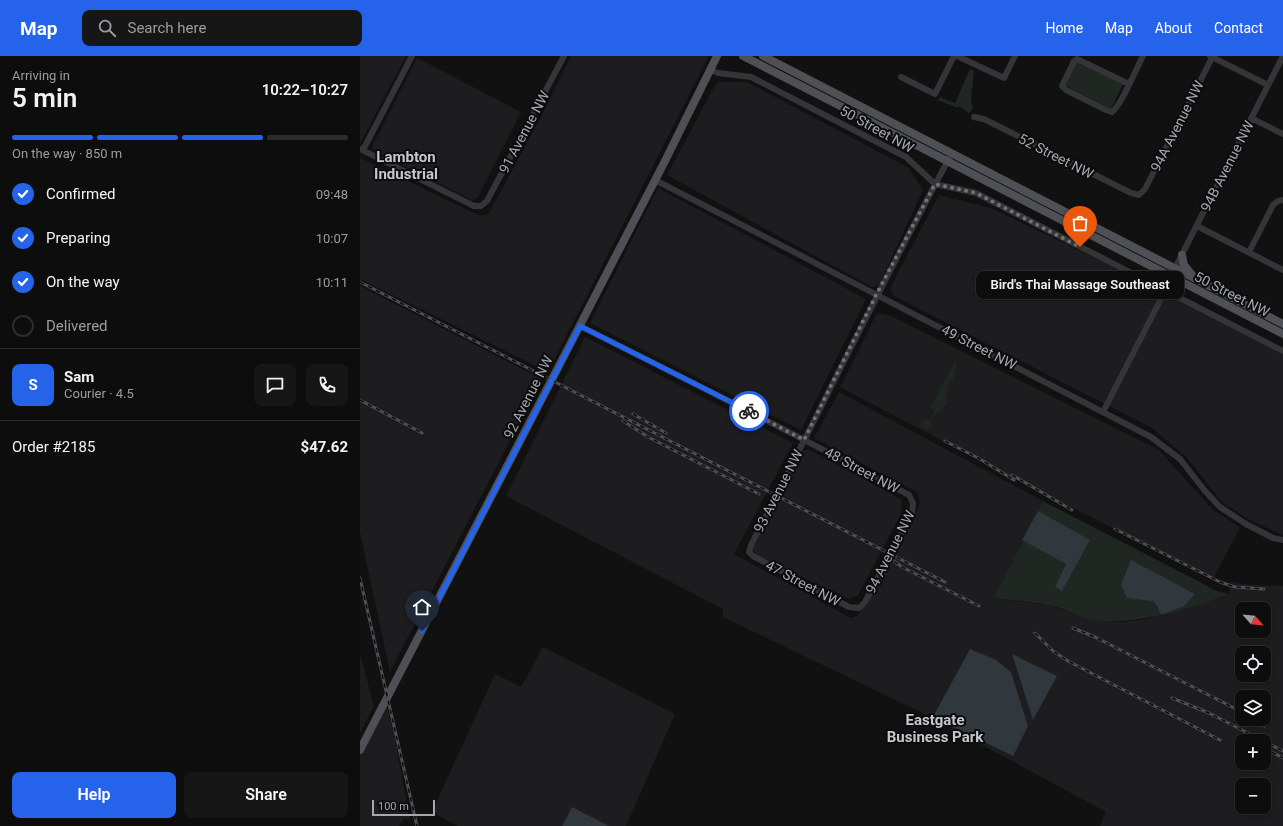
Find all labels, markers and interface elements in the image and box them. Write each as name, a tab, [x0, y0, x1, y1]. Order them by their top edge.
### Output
search box	[82, 10, 362, 46]
text: Map	[20, 17, 58, 40]
icon: search	[96, 17, 118, 39]
text: Search here	[128, 19, 206, 37]
text: Home	[1045, 20, 1083, 36]
text: Map	[1105, 20, 1133, 36]
text: About	[1155, 20, 1192, 36]
text: Contact	[1214, 20, 1263, 36]
text: Arriving in	[12, 68, 70, 83]
street label: 94A Avenue NW	[1147, 77, 1207, 174]
text: 10:22–10:27	[262, 81, 348, 99]
text: 5 min	[12, 83, 77, 113]
street label: 91 Avenue NW	[496, 88, 553, 176]
street label: 50 Street NW	[837, 102, 917, 156]
street label: 94B Avenue NW	[1197, 117, 1257, 214]
street label: 52 Street NW	[1016, 130, 1097, 182]
text: On the way · 850 m	[12, 146, 122, 161]
district label: Lambton Industrial	[374, 148, 438, 183]
icon: check	[12, 183, 34, 205]
text: Confirmed	[46, 185, 116, 203]
text: 09:48	[316, 187, 348, 202]
pin	[1063, 206, 1097, 247]
icon: bag	[1069, 212, 1091, 234]
icon: check	[12, 227, 34, 249]
text: Preparing	[46, 229, 110, 247]
text: 10:07	[316, 231, 348, 246]
street label: 50 Street NW	[1192, 268, 1273, 320]
icon: check	[12, 271, 34, 293]
callout: Bird's Thai Massage Southeast	[976, 271, 1184, 299]
text: On the way	[46, 273, 120, 291]
text: 10:11	[316, 275, 348, 290]
text: Bird's Thai Massage Southeast	[990, 277, 1170, 292]
text: Delivered	[46, 317, 108, 335]
street label: 49 Street NW	[939, 321, 1020, 373]
street label: 92 Avenue NW	[500, 352, 556, 441]
button: chat	[254, 364, 296, 406]
button: phone	[306, 364, 348, 406]
text: Sam	[64, 368, 94, 386]
text: S	[28, 376, 38, 394]
text: Courier · 4.5	[64, 386, 134, 401]
courier	[729, 391, 769, 431]
icon: bike	[738, 400, 760, 422]
text: Order #2185	[12, 438, 95, 456]
text: $47.62	[301, 438, 348, 456]
street label: 48 Street NW	[822, 444, 902, 497]
street label: 93 Avenue NW	[750, 446, 806, 535]
street label: 94 Avenue NW	[862, 507, 918, 596]
street label: 47 Street NW	[763, 557, 843, 610]
pin	[405, 590, 439, 631]
icon: home	[411, 596, 433, 618]
north arrow	[1235, 602, 1271, 638]
map controls	[1235, 602, 1271, 814]
button: locate	[1235, 646, 1271, 682]
button: layers	[1235, 690, 1271, 726]
district label: Eastgate Business Park	[887, 711, 984, 746]
button: +	[1235, 734, 1271, 770]
button: Help	[12, 772, 176, 818]
button: Share	[184, 772, 348, 818]
button: −	[1235, 778, 1271, 814]
scale bar	[372, 798, 435, 817]
text: 100 m	[378, 800, 409, 813]

